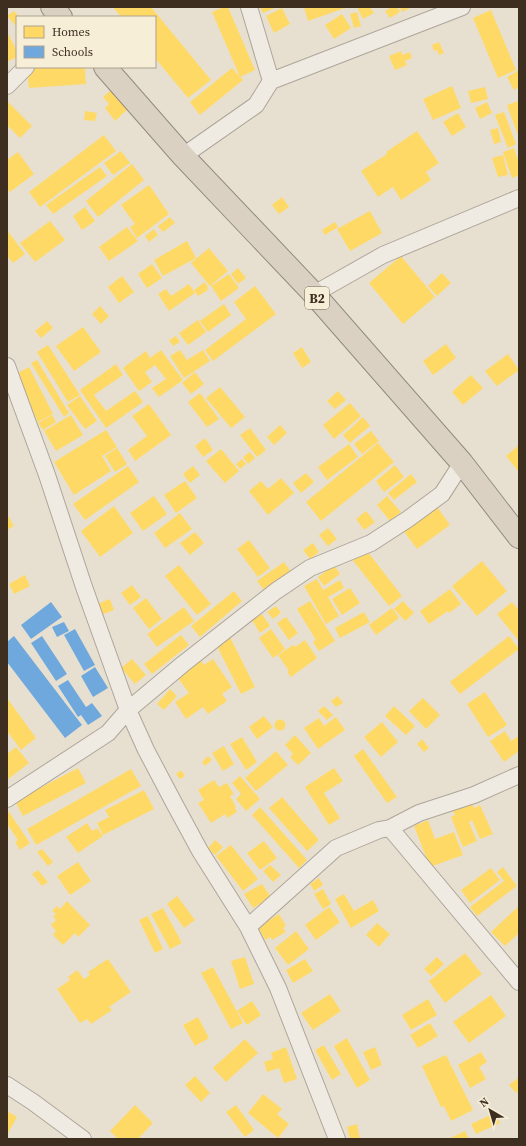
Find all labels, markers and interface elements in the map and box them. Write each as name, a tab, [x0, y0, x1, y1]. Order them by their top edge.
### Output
legend	[16, 16, 156, 68]
text: Homes	[52, 24, 90, 40]
text: Schools	[52, 44, 93, 60]
road number: B2	[305, 287, 329, 309]
north arrow	[470, 1090, 510, 1130]
text: N	[476, 1094, 492, 1111]

